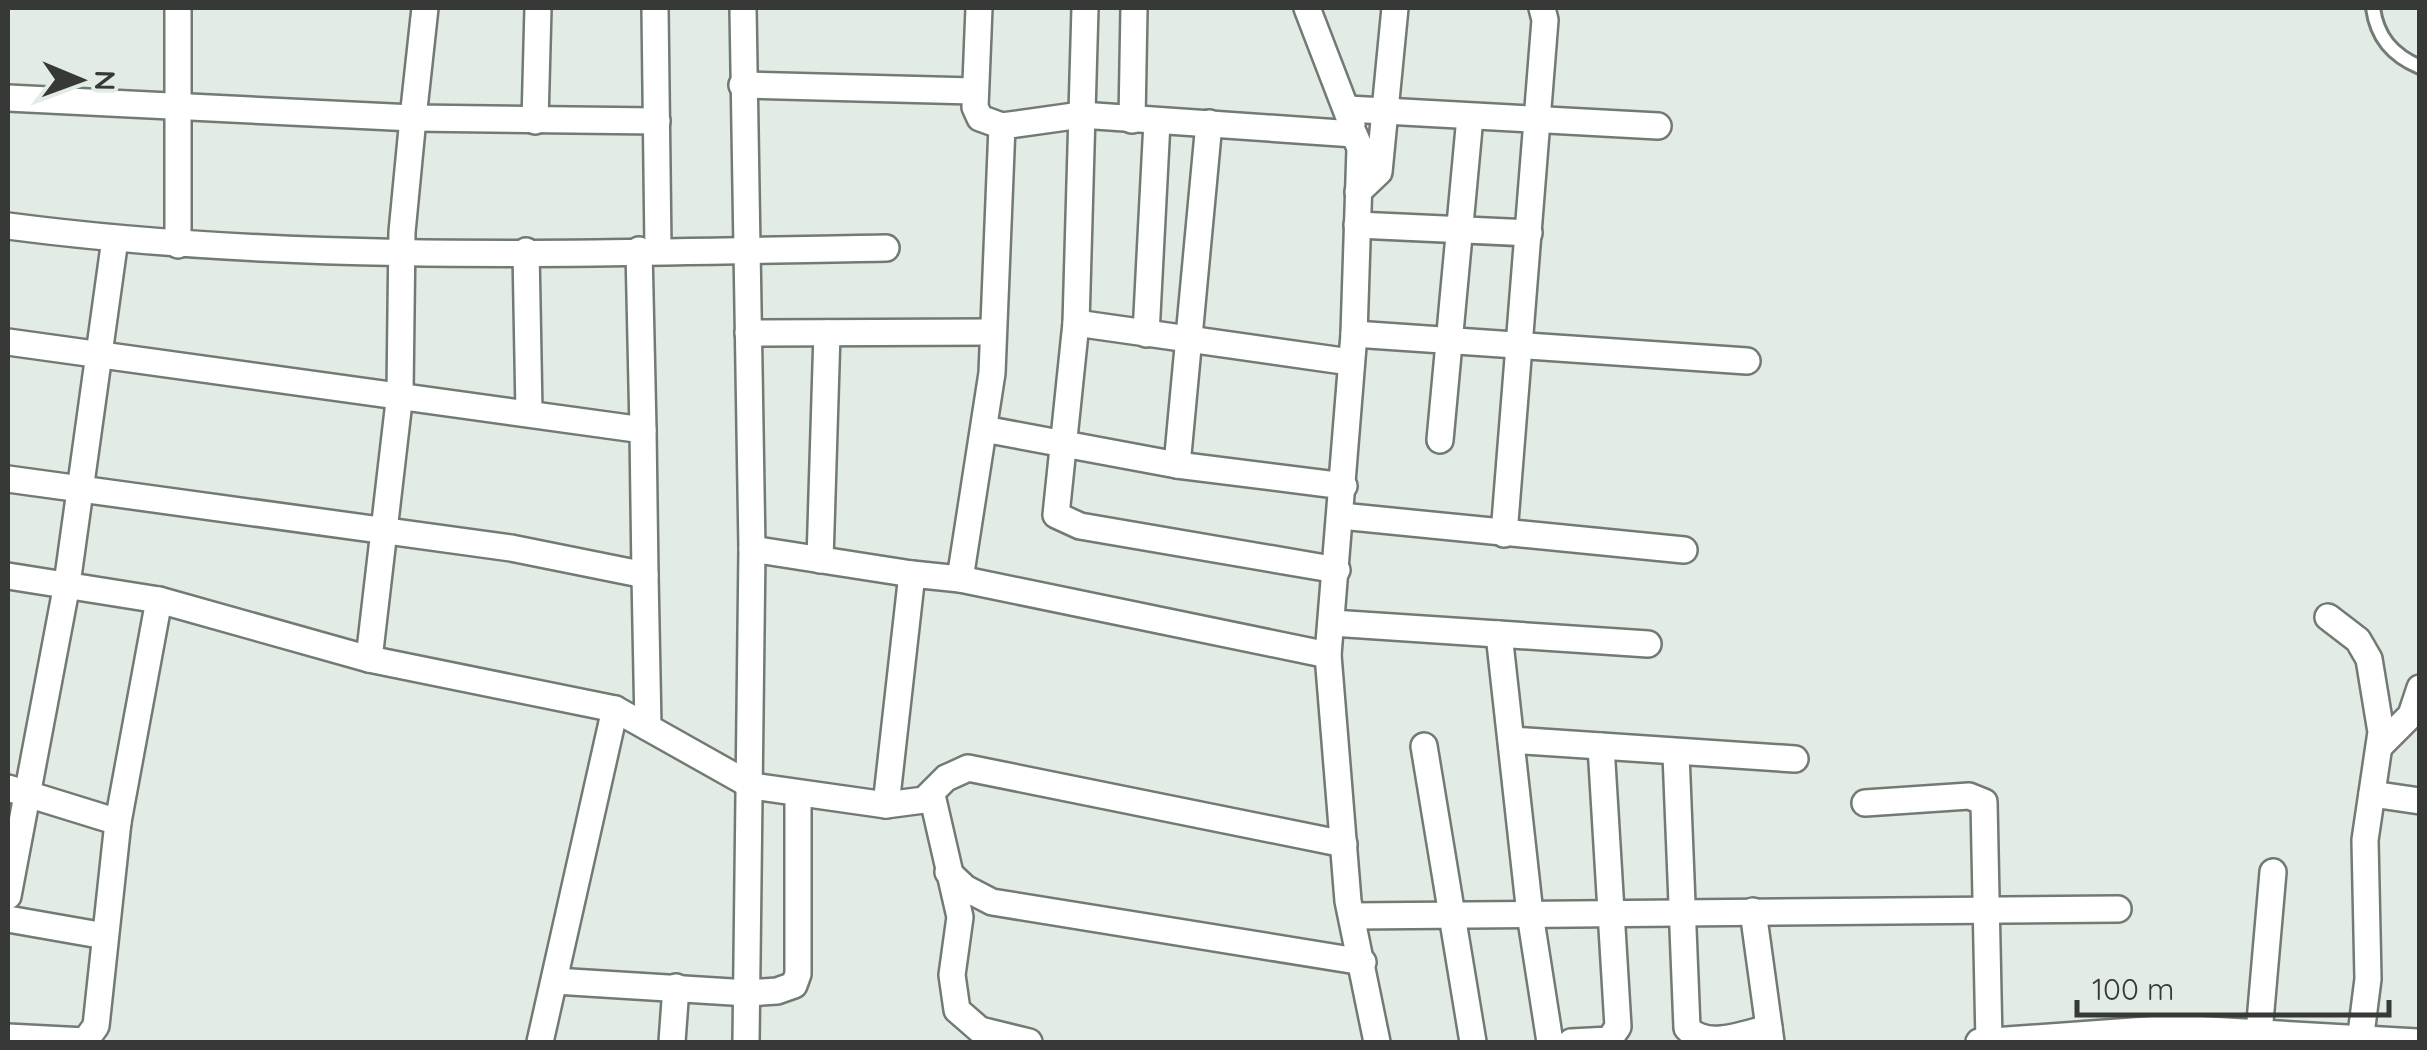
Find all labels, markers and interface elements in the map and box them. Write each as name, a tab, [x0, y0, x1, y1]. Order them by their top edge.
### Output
north arrow	[30, 30, 130, 130]
text: N	[88, 70, 123, 91]
scale bar	[2077, 955, 2390, 1017]
text: 100 m	[2092, 970, 2174, 1008]

